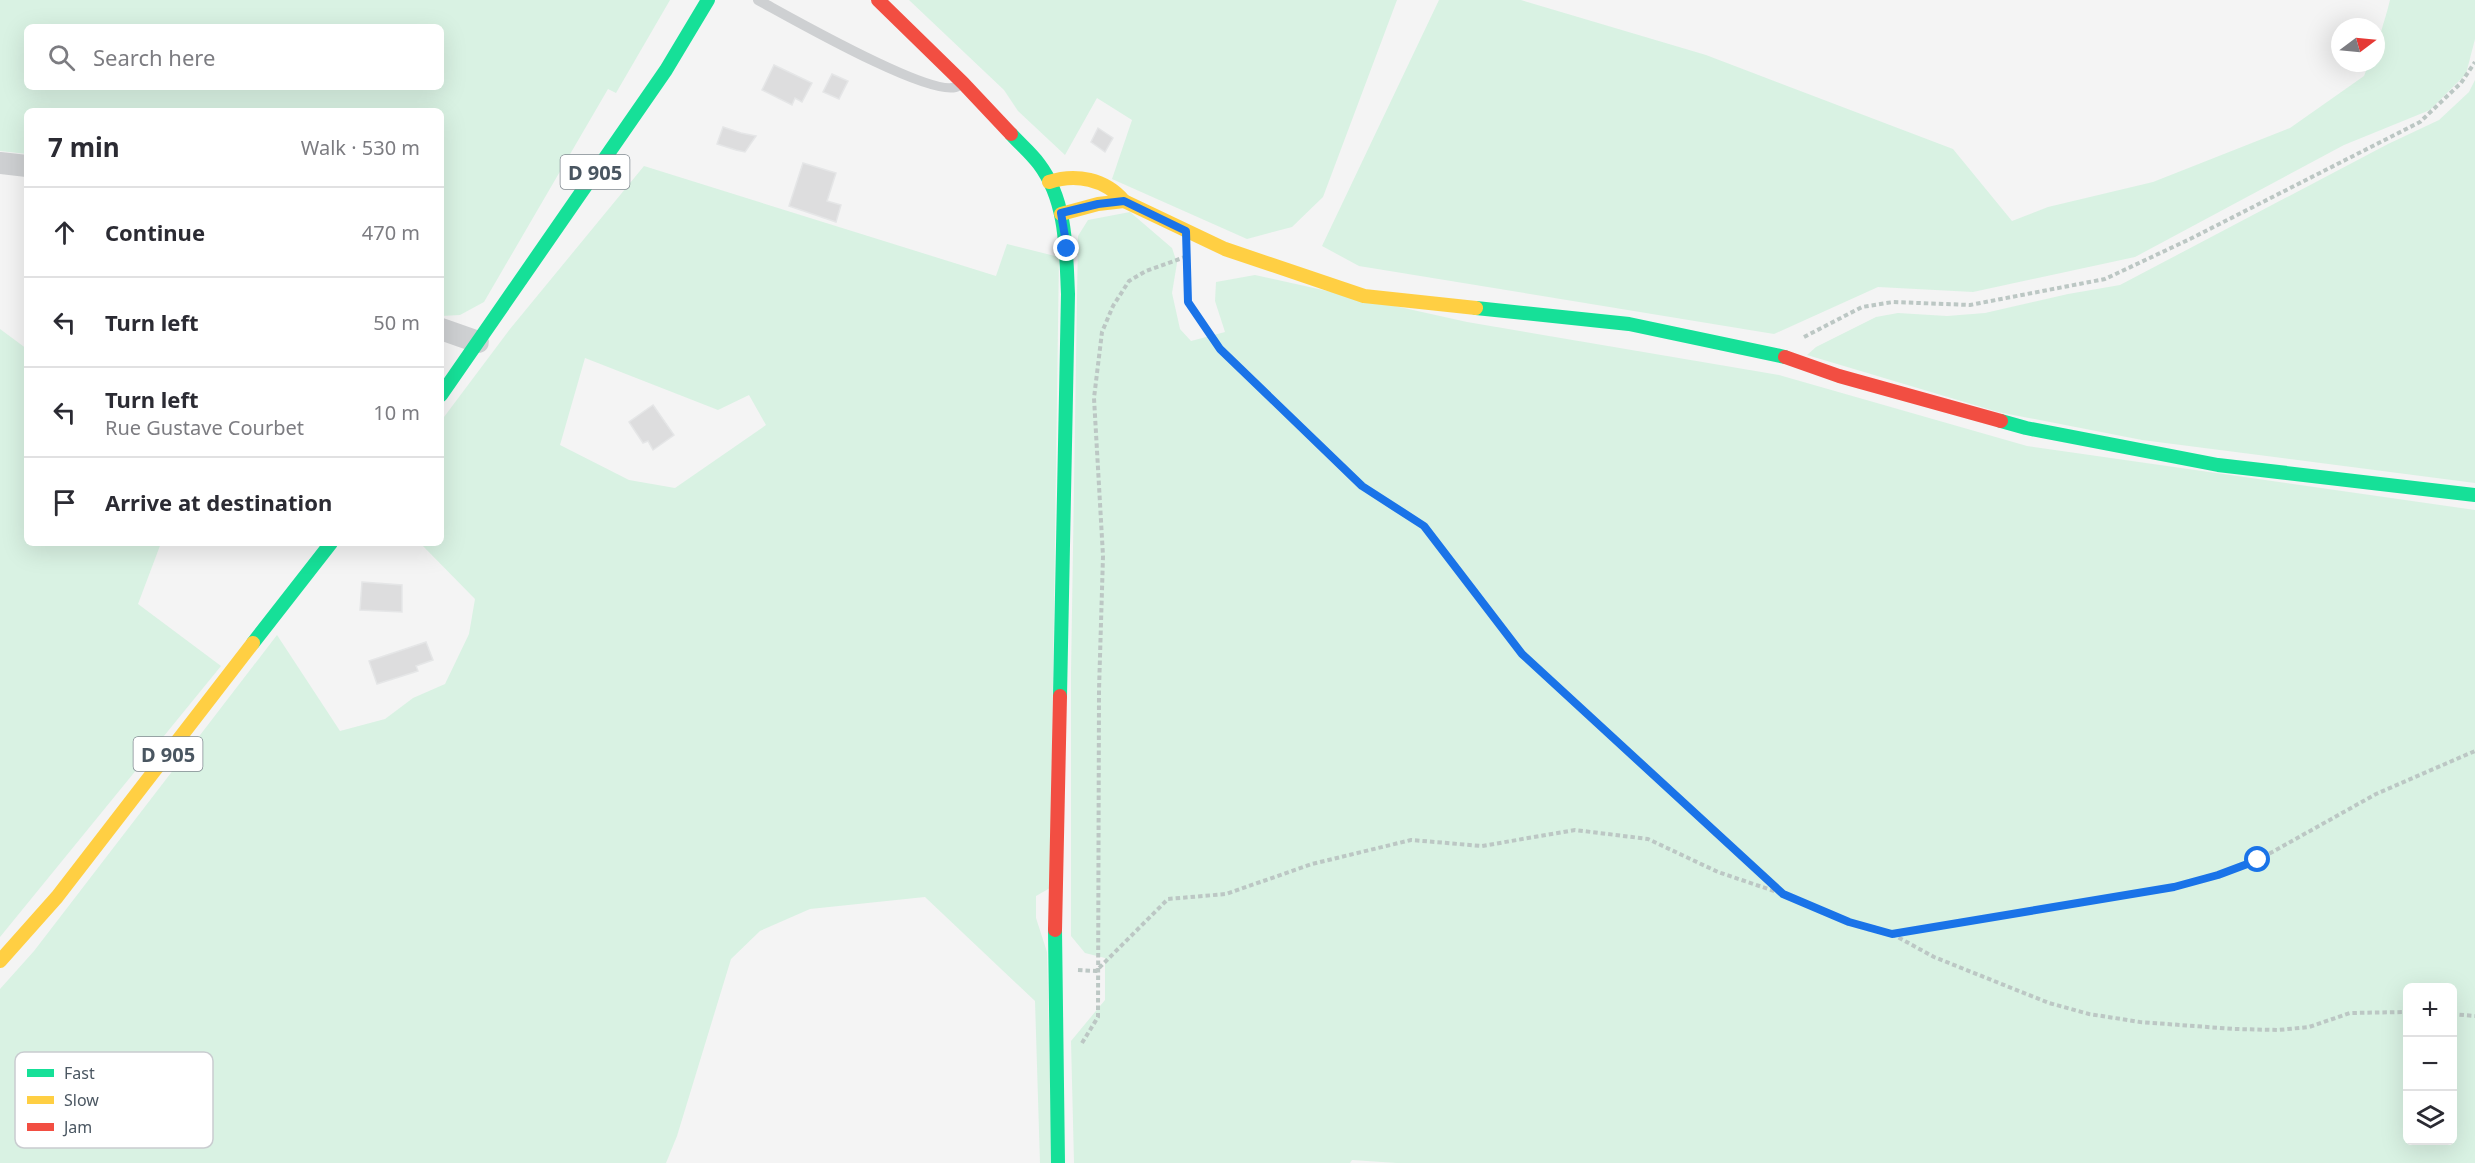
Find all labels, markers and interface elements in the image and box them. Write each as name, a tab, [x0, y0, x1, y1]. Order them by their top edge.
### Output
north arrow	[2331, 18, 2385, 72]
search box	[24, 24, 444, 90]
icon: search	[45, 41, 78, 74]
text: Search here	[93, 42, 215, 72]
text: 7 min	[48, 129, 120, 165]
text: Walk · 530 m	[301, 134, 420, 161]
road number: D 905	[560, 155, 630, 189]
icon: ahead	[48, 216, 81, 249]
text: Continue	[105, 217, 205, 247]
text: 470 m	[362, 219, 420, 246]
route end	[1053, 235, 1079, 261]
icon: left	[48, 306, 81, 339]
text: Turn left	[105, 307, 199, 337]
text: 50 m	[373, 309, 420, 336]
text: Turn left	[105, 384, 199, 414]
icon: left	[48, 396, 81, 429]
text: 10 m	[373, 399, 420, 426]
text: Rue Gustave Courbet	[105, 414, 304, 441]
icon: arrive	[48, 486, 81, 519]
text: Arrive at destination	[105, 487, 332, 517]
road number: D 905	[134, 737, 202, 771]
route start	[2244, 846, 2270, 872]
map controls	[2403, 983, 2457, 1145]
button: +	[2403, 983, 2457, 1037]
button: −	[2403, 1037, 2457, 1091]
legend	[15, 1052, 213, 1148]
text: Fast	[64, 1062, 95, 1084]
text: Slow	[64, 1089, 99, 1111]
button: layers	[2403, 1091, 2457, 1145]
text: Jam	[62, 1116, 92, 1138]

